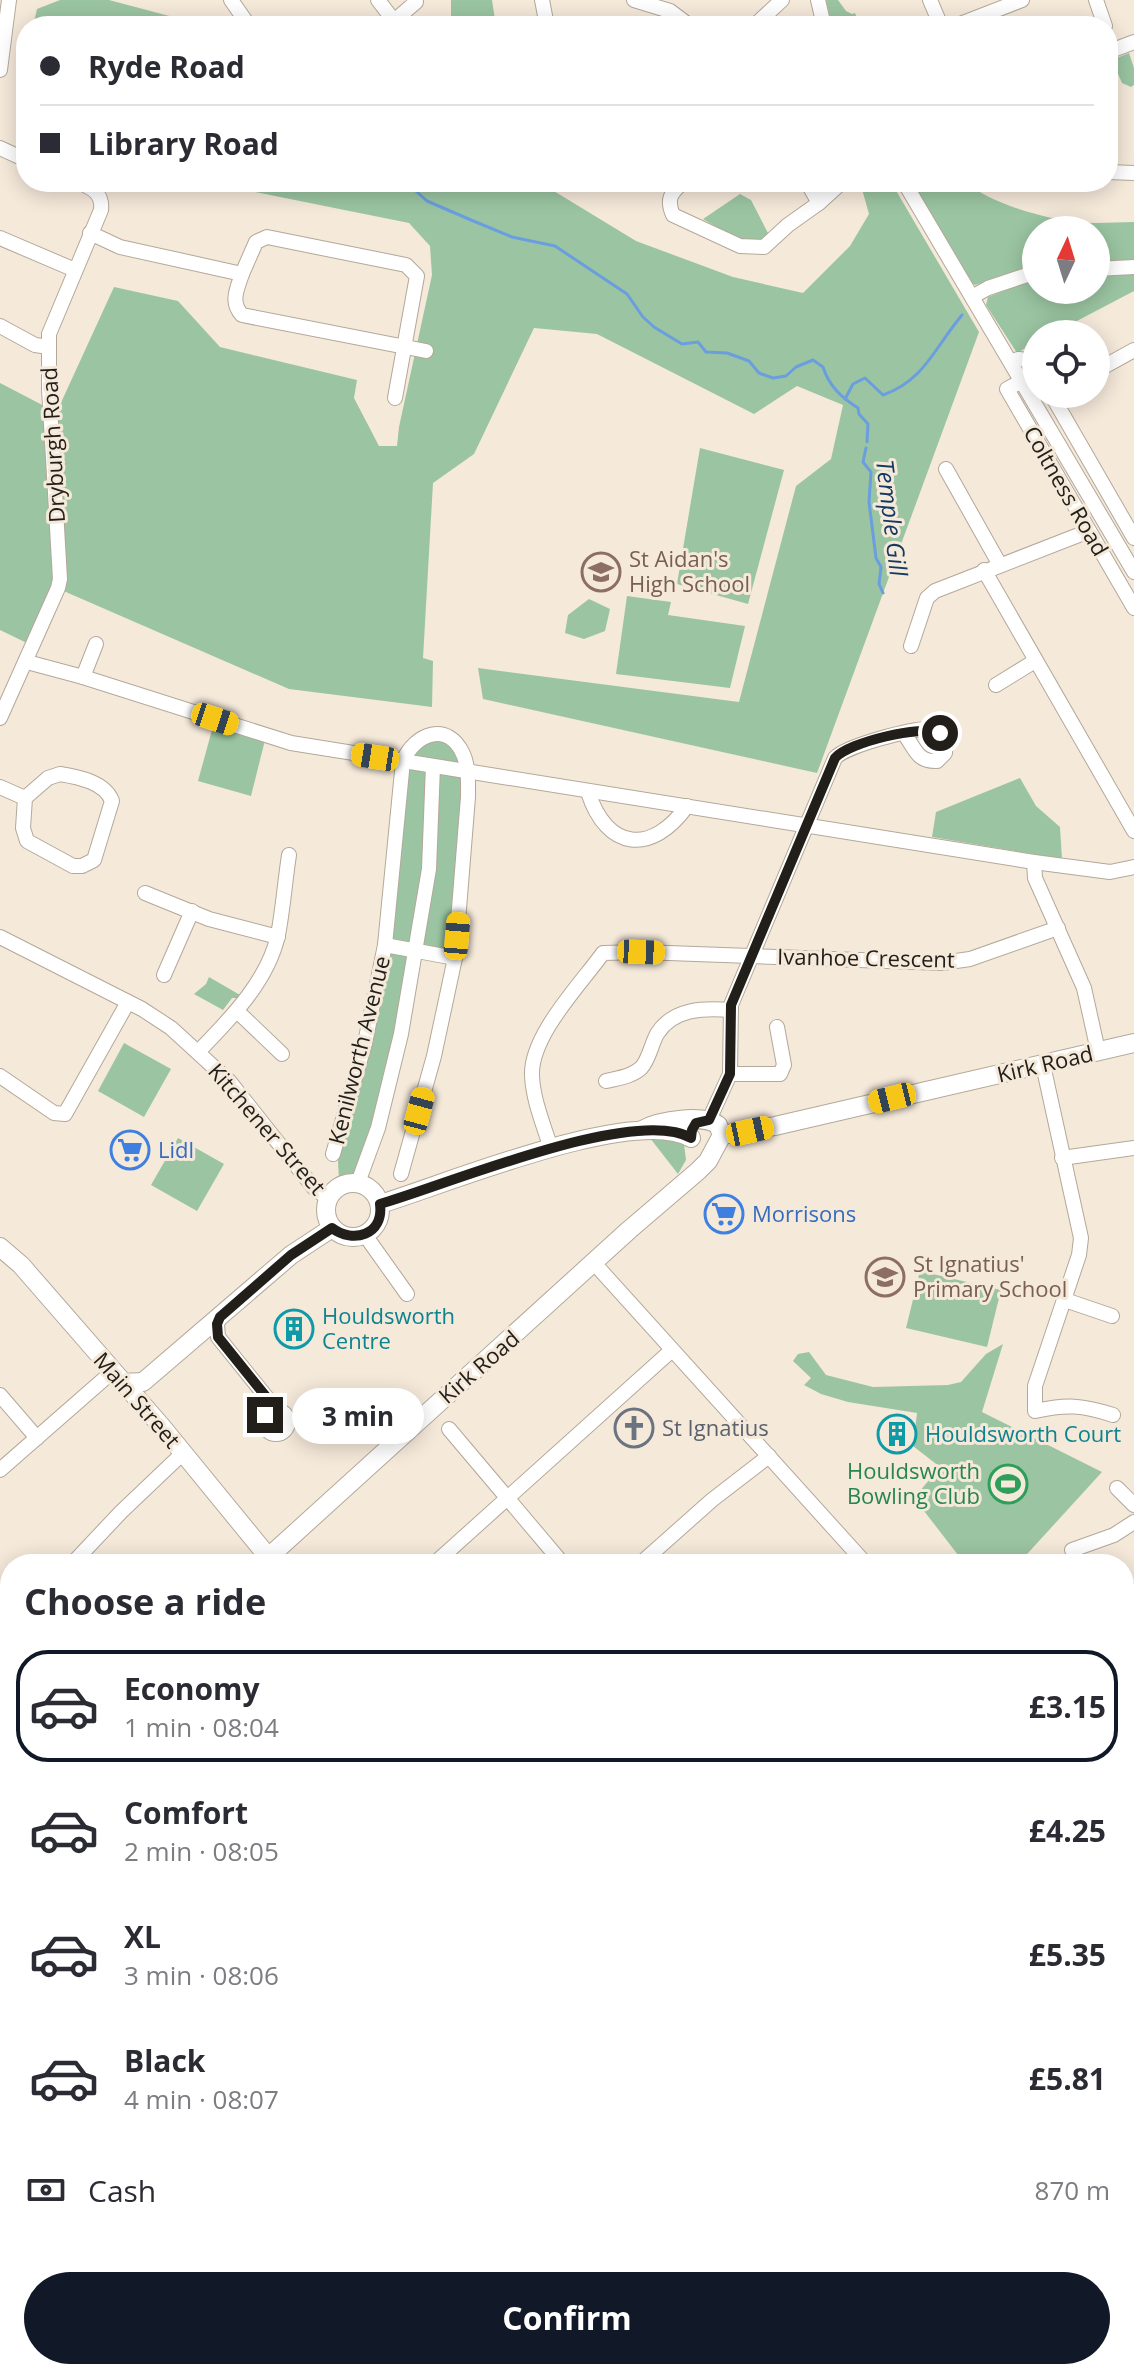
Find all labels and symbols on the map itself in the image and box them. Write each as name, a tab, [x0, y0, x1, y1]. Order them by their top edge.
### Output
north arrow	[1022, 216, 1110, 304]
street label: Dryburgh Road	[33, 367, 71, 524]
street label: Coltness Road	[1017, 420, 1116, 561]
water label: Temple Gill	[869, 458, 916, 579]
place label: St Aidan's High School	[629, 543, 750, 598]
school or university icon: St Aidan's High School	[580, 551, 622, 593]
car	[188, 700, 242, 738]
route start	[922, 715, 958, 751]
car	[349, 741, 401, 773]
car	[443, 911, 471, 961]
car	[617, 939, 665, 965]
street label: Ivanhoe Crescent	[777, 940, 955, 974]
street label: Kenilworth Avenue	[320, 952, 396, 1147]
street label: Kirk Road	[994, 1037, 1096, 1089]
street label: Kitchener Street	[202, 1056, 333, 1201]
car	[866, 1081, 918, 1115]
car	[401, 1085, 437, 1137]
car	[724, 1114, 776, 1148]
supermarket icon: Lidl	[109, 1129, 151, 1171]
place label: Lidl	[158, 1134, 194, 1164]
supermarket icon: Morrisons	[703, 1193, 745, 1235]
place label: Morrisons	[752, 1198, 856, 1228]
place label: St Ignatius' Primary School	[913, 1248, 1067, 1303]
school or university icon: St Ignatius' Primary School	[864, 1256, 906, 1298]
place label: Houldsworth Centre	[322, 1300, 455, 1355]
building icon: Houldsworth Centre	[273, 1308, 315, 1350]
street label: Kirk Road	[432, 1323, 525, 1410]
street label: Main Street	[88, 1345, 188, 1454]
callout: 3 min	[293, 1387, 425, 1443]
route end	[247, 1397, 283, 1433]
church icon: St Ignatius	[613, 1407, 655, 1449]
place label: St Ignatius	[662, 1412, 769, 1442]
building icon: Houldsworth Court	[876, 1413, 918, 1455]
place label: Houldsworth Court	[925, 1418, 1121, 1448]
place label: Houldsworth Bowling Club	[847, 1455, 980, 1510]
sports icon: Houldsworth Bowling Club	[987, 1463, 1029, 1505]

